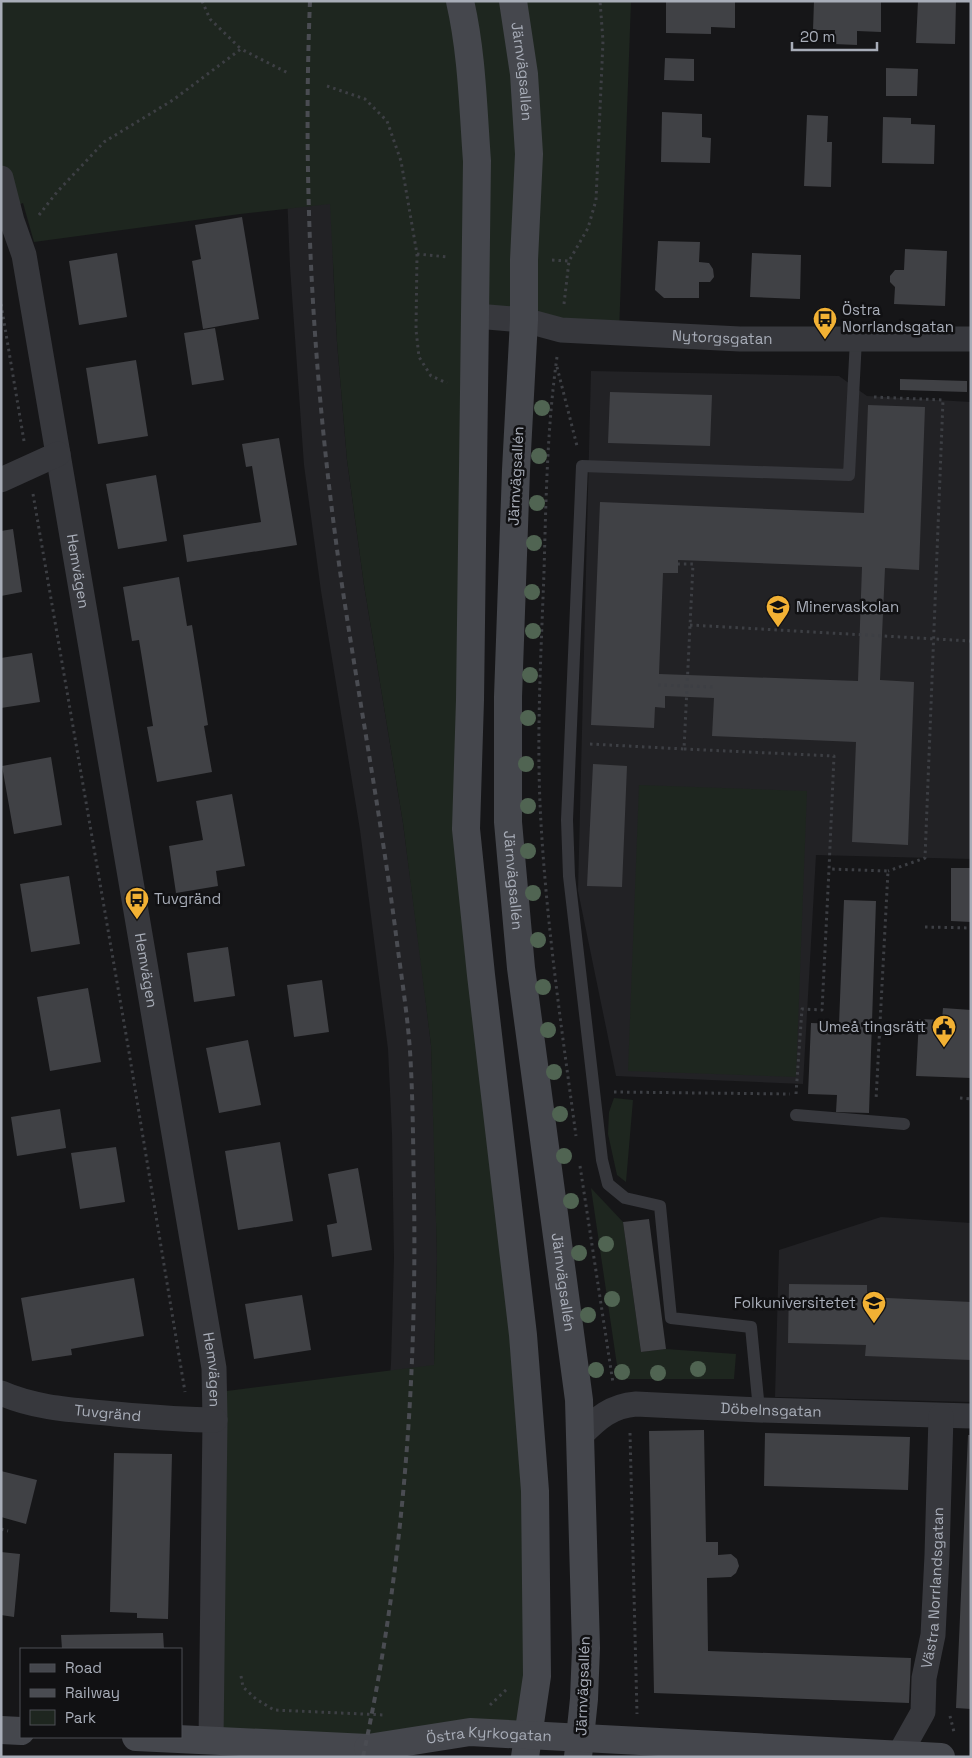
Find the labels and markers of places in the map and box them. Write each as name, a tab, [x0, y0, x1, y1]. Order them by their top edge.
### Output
place label: Östra Norrlandsgatan	[842, 300, 954, 336]
bus stop icon: Östra Norrlandsgatan	[812, 306, 838, 340]
school or university icon: Minervaskolan	[765, 594, 791, 628]
place label: Minervaskolan	[796, 597, 899, 616]
bus stop icon: Tuvgränd	[124, 886, 150, 920]
place label: Tuvgränd	[154, 889, 221, 908]
public building icon: Umeå tingsrätt	[931, 1014, 957, 1048]
place label: Umeå tingsrätt	[819, 1017, 926, 1036]
school or university icon: Folkuniversitetet	[861, 1290, 887, 1324]
place label: Folkuniversitetet	[734, 1293, 856, 1312]

